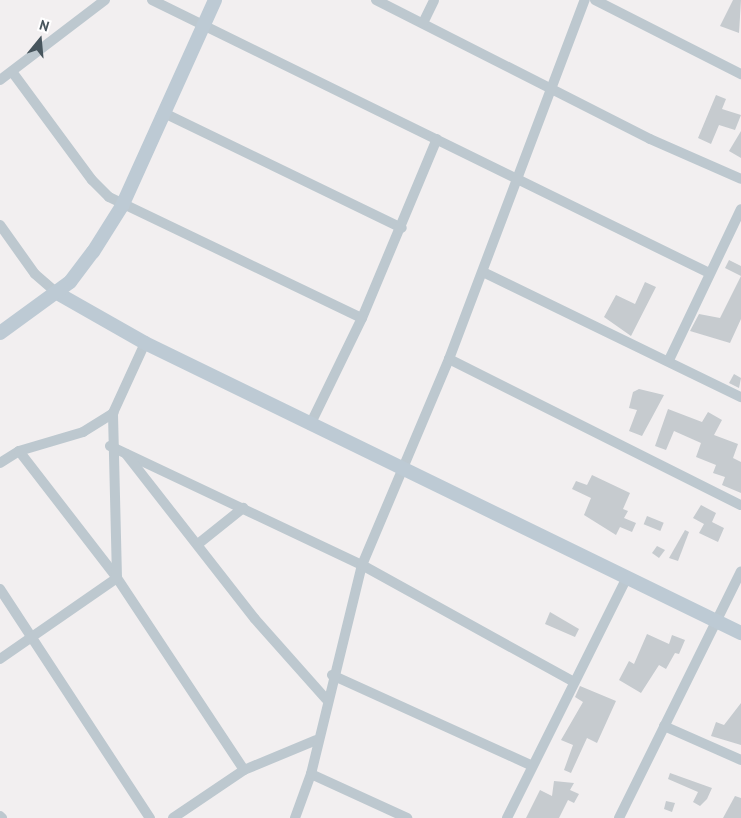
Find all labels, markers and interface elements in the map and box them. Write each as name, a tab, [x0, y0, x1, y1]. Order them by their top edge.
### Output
north arrow	[15, 15, 65, 65]
text: N	[37, 16, 51, 36]

